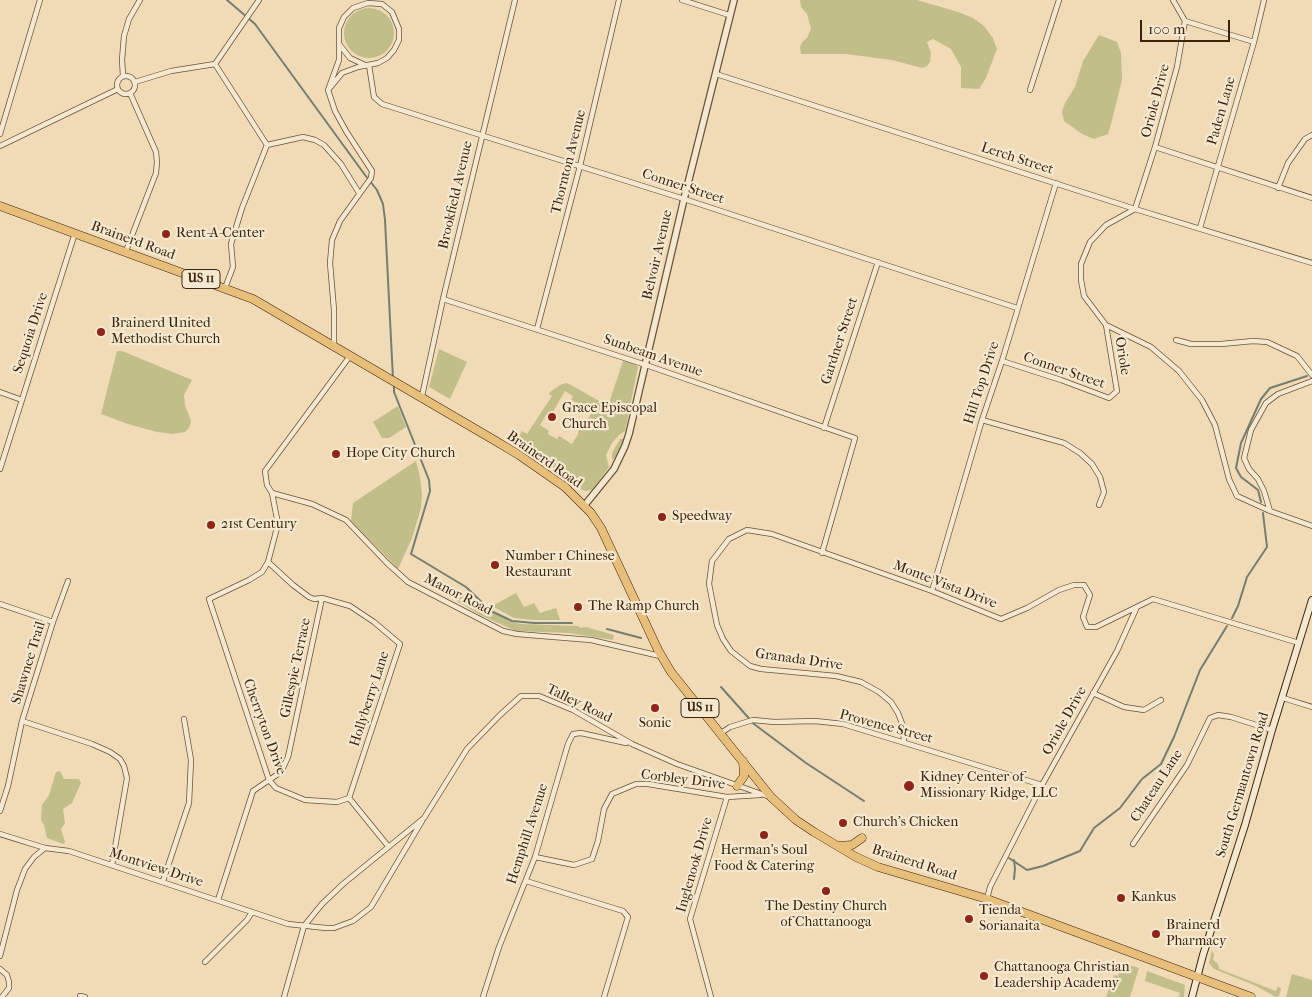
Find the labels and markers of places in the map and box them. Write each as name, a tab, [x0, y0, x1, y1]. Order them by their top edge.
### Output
place label: Rent-A-Center	[176, 226, 265, 242]
marker: Rent-A-Center	[160, 228, 172, 240]
place label: Brainerd United Methodist Church	[111, 316, 220, 348]
marker: Brainerd United Methodist Church	[95, 326, 107, 338]
place label: Grace Episcopal Church	[562, 401, 657, 434]
marker: Grace Episcopal Church	[546, 411, 558, 423]
place label: Hope City Church	[346, 446, 455, 462]
marker: Hope City Church	[330, 448, 342, 460]
place label: Speedway	[672, 509, 732, 525]
marker: Speedway	[656, 511, 668, 523]
place label: 21st Century	[221, 517, 297, 533]
marker: 21st Century	[205, 519, 217, 531]
place label: Number 1 Chinese Restaurant	[505, 549, 615, 582]
marker: Number 1 Chinese Restaurant	[489, 559, 501, 571]
place label: The Ramp Church	[588, 599, 699, 615]
marker: The Ramp Church	[572, 601, 584, 613]
marker: Sonic	[649, 702, 661, 714]
place label: Sonic	[639, 716, 671, 732]
place label: Kidney Center of Missionary Ridge, LLC	[920, 770, 1058, 802]
marker: Kidney Center of Missionary Ridge, LLC	[902, 779, 916, 793]
place label: Church's Chicken	[853, 815, 958, 831]
marker: Church's Chicken	[837, 817, 849, 829]
marker: Herman's Soul Food & Catering	[758, 829, 770, 841]
place label: Herman's Soul Food & Catering	[714, 843, 814, 876]
marker: The Destiny Church of Chattanooga	[820, 885, 832, 897]
place label: Kankus	[1131, 890, 1176, 906]
marker: Kankus	[1115, 892, 1127, 904]
place label: The Destiny Church of Chattanooga	[765, 899, 887, 932]
place label: Tienda Sorianaita	[979, 903, 1040, 936]
marker: Tienda Sorianaita	[963, 913, 975, 925]
place label: Brainerd Pharmacy	[1166, 918, 1226, 950]
marker: Brainerd Pharmacy	[1150, 928, 1162, 940]
place label: Chattanooga Christian Leadership Academy	[994, 960, 1130, 992]
marker: Chattanooga Christian Leadership Academy	[978, 970, 990, 982]

